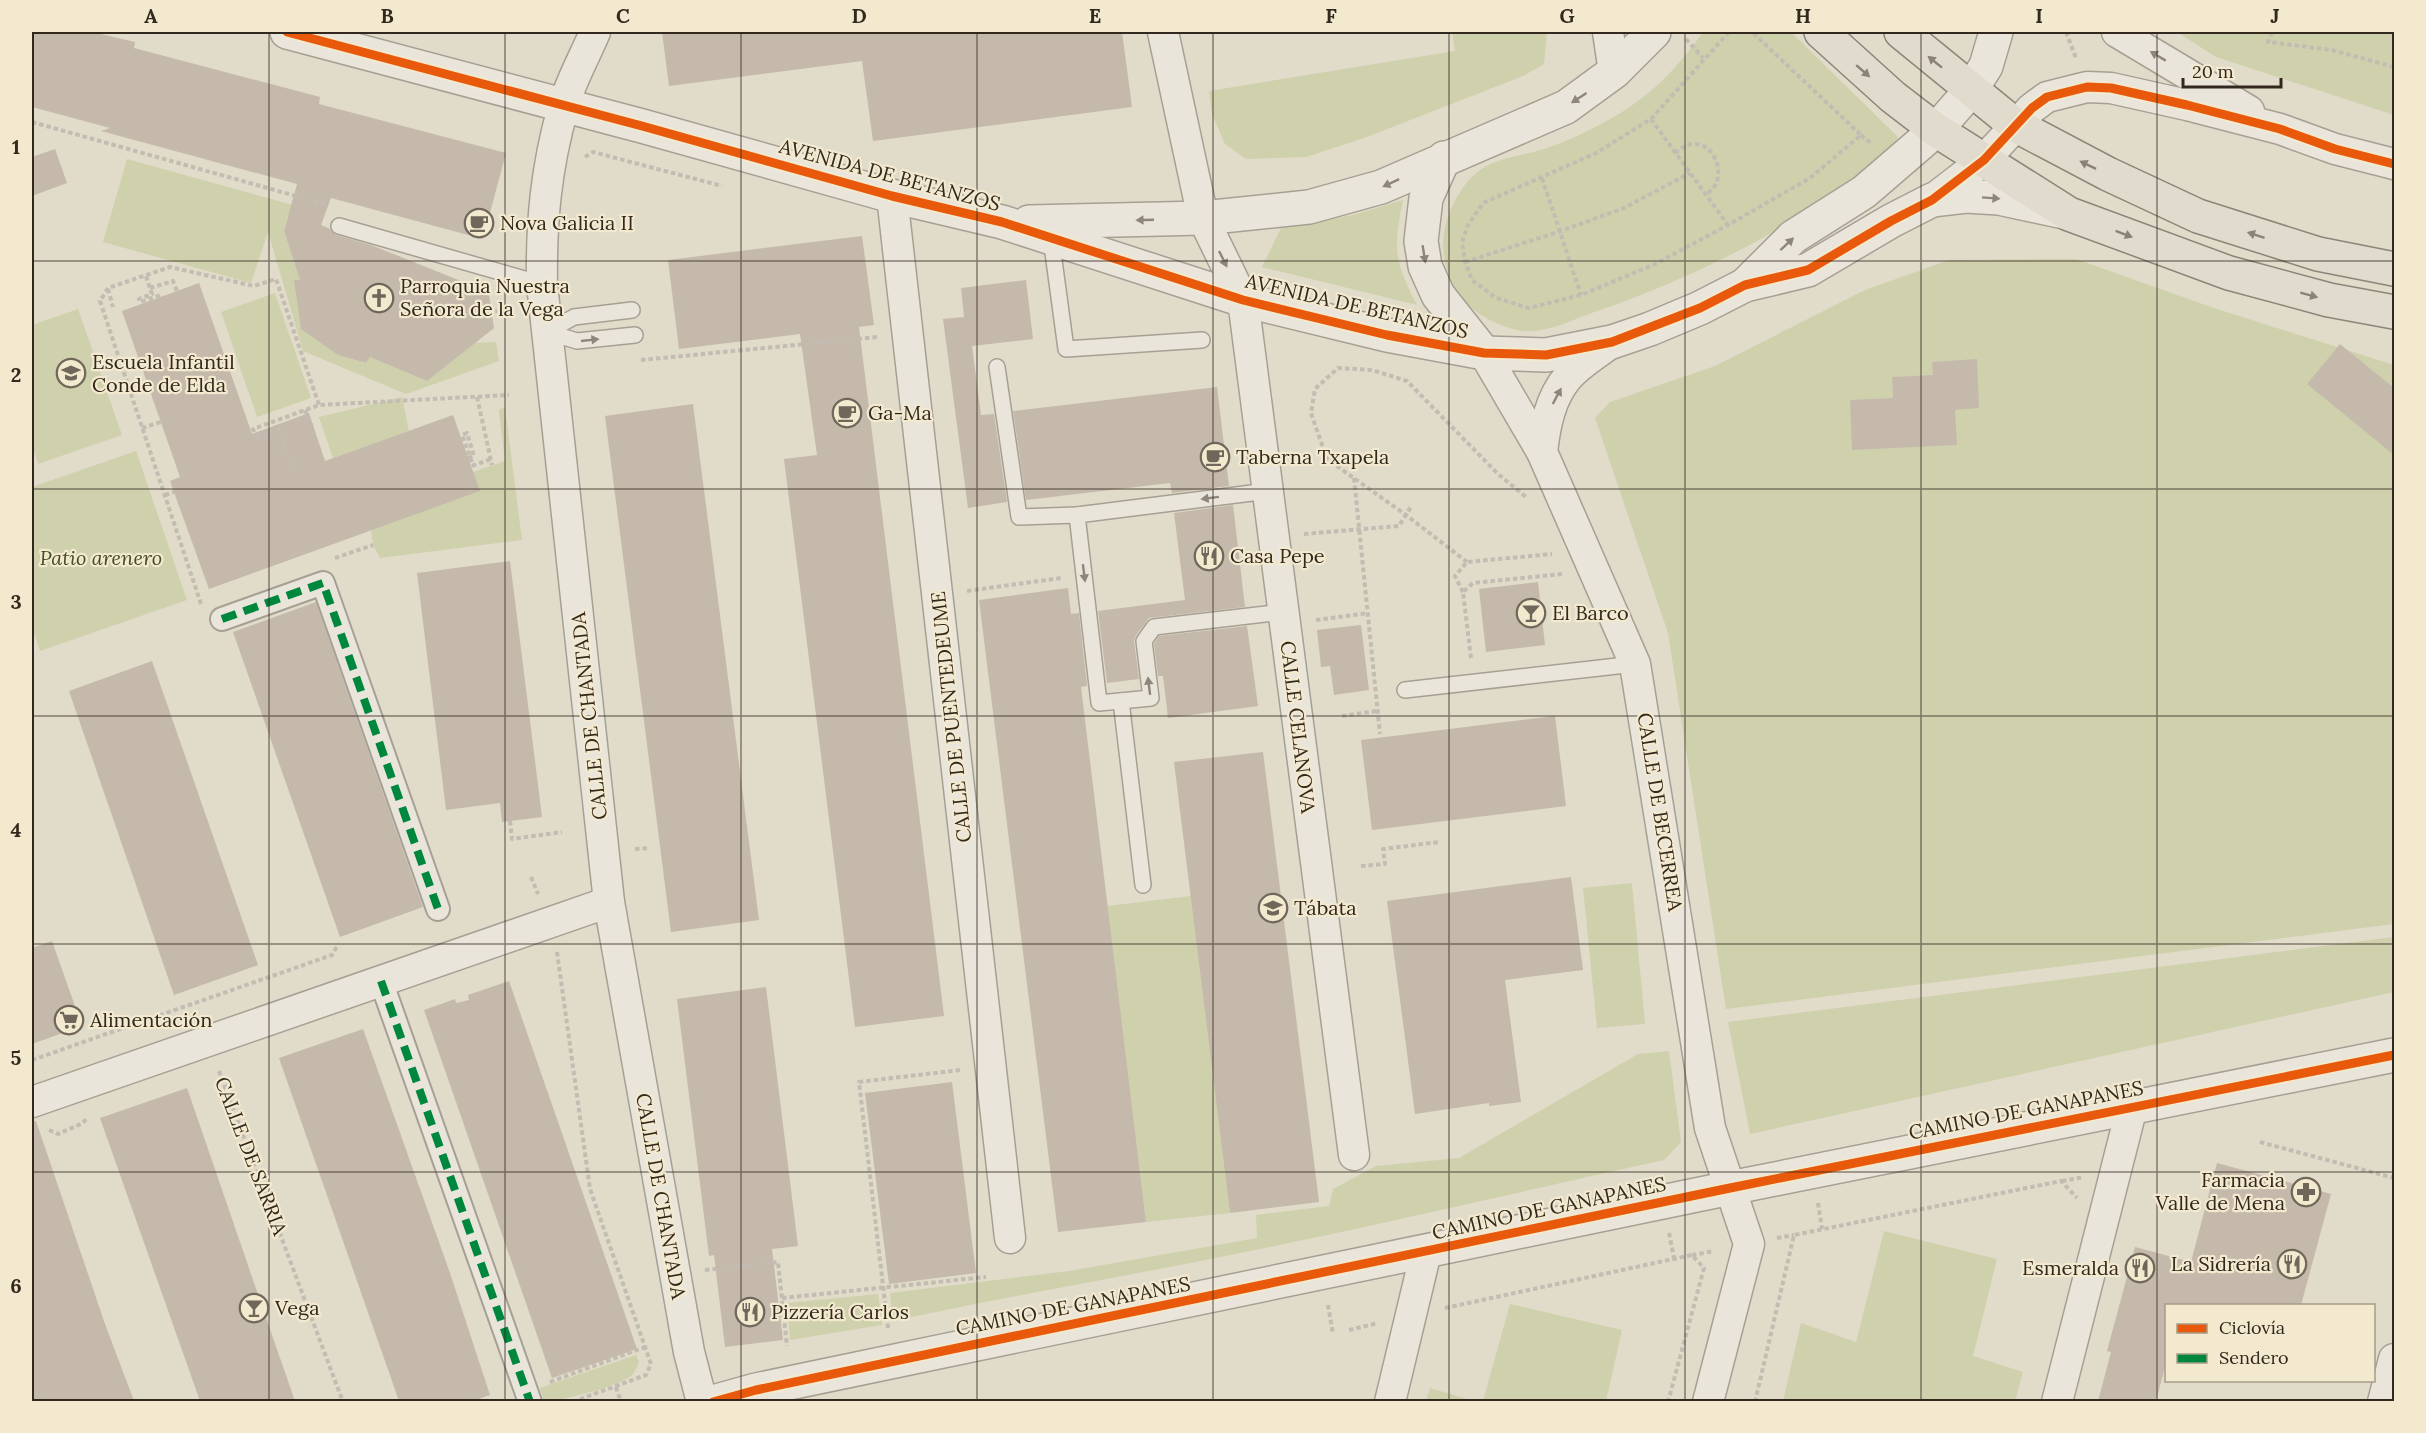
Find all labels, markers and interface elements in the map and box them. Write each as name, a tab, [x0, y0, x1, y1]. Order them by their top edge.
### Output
text: A	[144, 3, 158, 28]
text: B	[380, 3, 394, 28]
text: C	[616, 3, 630, 28]
text: D	[851, 3, 867, 28]
text: E	[1089, 3, 1101, 28]
text: F	[1325, 3, 1337, 28]
text: G	[1559, 3, 1575, 28]
text: H	[1795, 3, 1811, 28]
text: I	[2035, 3, 2043, 28]
text: J	[2270, 3, 2280, 28]
one-way arrow	[2150, 50, 2166, 61]
scale bar	[2183, 51, 2280, 89]
one-way arrow	[1928, 56, 1943, 68]
text: 20 m	[2192, 60, 2234, 83]
one-way arrow	[1855, 65, 1871, 78]
one-way arrow	[1571, 92, 1587, 103]
street label: AVENIDA DE BETANZOS	[776, 133, 1004, 216]
text: 1	[12, 134, 20, 159]
one-way arrow	[2080, 160, 2097, 169]
one-way arrow	[1382, 178, 1399, 187]
one-way arrow	[1981, 193, 2000, 203]
cafe icon: Nova Galicia II	[463, 207, 495, 239]
place label: Nova Galicia II	[500, 210, 634, 235]
one-way arrow	[1135, 215, 1154, 225]
one-way arrow	[2115, 230, 2133, 240]
one-way arrow	[2247, 230, 2265, 239]
one-way arrow	[1779, 237, 1794, 251]
one-way arrow	[1419, 245, 1428, 264]
one-way arrow	[1219, 250, 1228, 267]
street label: AVENIDA DE BETANZOS	[1242, 267, 1471, 343]
place label: Parroquia Nuestra Señora de la Vega	[400, 273, 570, 321]
church icon: Parroquia Nuestra Señora de la Vega	[363, 282, 395, 314]
one-way arrow	[2300, 291, 2318, 300]
one-way arrow	[581, 335, 600, 345]
place label: Escuela Infantil Conde de Elda	[92, 349, 235, 397]
school or university icon: Escuela Infantil Conde de Elda	[55, 357, 87, 389]
text: 2	[11, 362, 21, 387]
one-way arrow	[1552, 387, 1562, 404]
cafe icon: Ga-Ma	[831, 397, 863, 429]
place label: Ga-Ma	[868, 400, 932, 425]
cafe icon: Taberna Txapela	[1199, 441, 1231, 473]
place label: Taberna Txapela	[1236, 444, 1389, 469]
one-way arrow	[1200, 494, 1219, 503]
restaurant icon: Casa Pepe	[1193, 540, 1225, 572]
place label: Casa Pepe	[1230, 543, 1325, 568]
park label: Patio arenero	[40, 545, 162, 570]
one-way arrow	[1079, 564, 1089, 583]
text: 3	[10, 589, 22, 614]
street label: CALLE DE PUENTEDEUME	[925, 590, 976, 844]
bar icon: El Barco	[1515, 597, 1547, 629]
place label: El Barco	[1552, 600, 1629, 625]
street label: CALLE DE CHANTADA	[565, 610, 612, 821]
street label: CALLE CELANOVA	[1276, 639, 1322, 815]
one-way arrow	[1145, 676, 1154, 695]
street label: CALLE DE BECERREA	[1632, 711, 1689, 913]
text: 4	[11, 817, 22, 842]
school or university icon: Tábata	[1257, 892, 1289, 924]
place label: Tábata	[1294, 895, 1357, 920]
supermarket icon: Alimentación	[53, 1004, 85, 1036]
place label: Alimentación	[89, 1007, 212, 1032]
text: 5	[11, 1045, 22, 1070]
street label: CALLE DE SARRIA	[210, 1073, 293, 1239]
street label: CAMINO DE GANAPANES	[1906, 1074, 2145, 1145]
street label: CALLE DE CHANTADA	[631, 1091, 692, 1301]
place label: Farmacia Valle de Mena	[2155, 1167, 2285, 1215]
street label: CAMINO DE GANAPANES	[1430, 1170, 1668, 1245]
pharmacy icon: Farmacia Valle de Mena	[2290, 1176, 2322, 1208]
restaurant icon: La Sidrería	[2276, 1248, 2308, 1280]
place label: La Sidrería	[2171, 1251, 2271, 1276]
restaurant icon: Esmeralda	[2124, 1252, 2156, 1284]
place label: Esmeralda	[2022, 1255, 2119, 1280]
street label: CAMINO DE GANAPANES	[953, 1270, 1192, 1341]
text: 6	[10, 1273, 22, 1298]
bar icon: Vega	[238, 1292, 270, 1324]
place label: Vega	[274, 1295, 320, 1320]
restaurant icon: Pizzería Carlos	[734, 1296, 766, 1328]
place label: Pizzería Carlos	[771, 1299, 909, 1324]
legend	[2165, 1304, 2375, 1382]
text: Ciclovía	[2219, 1316, 2285, 1339]
text: Sendero	[2219, 1346, 2289, 1369]

